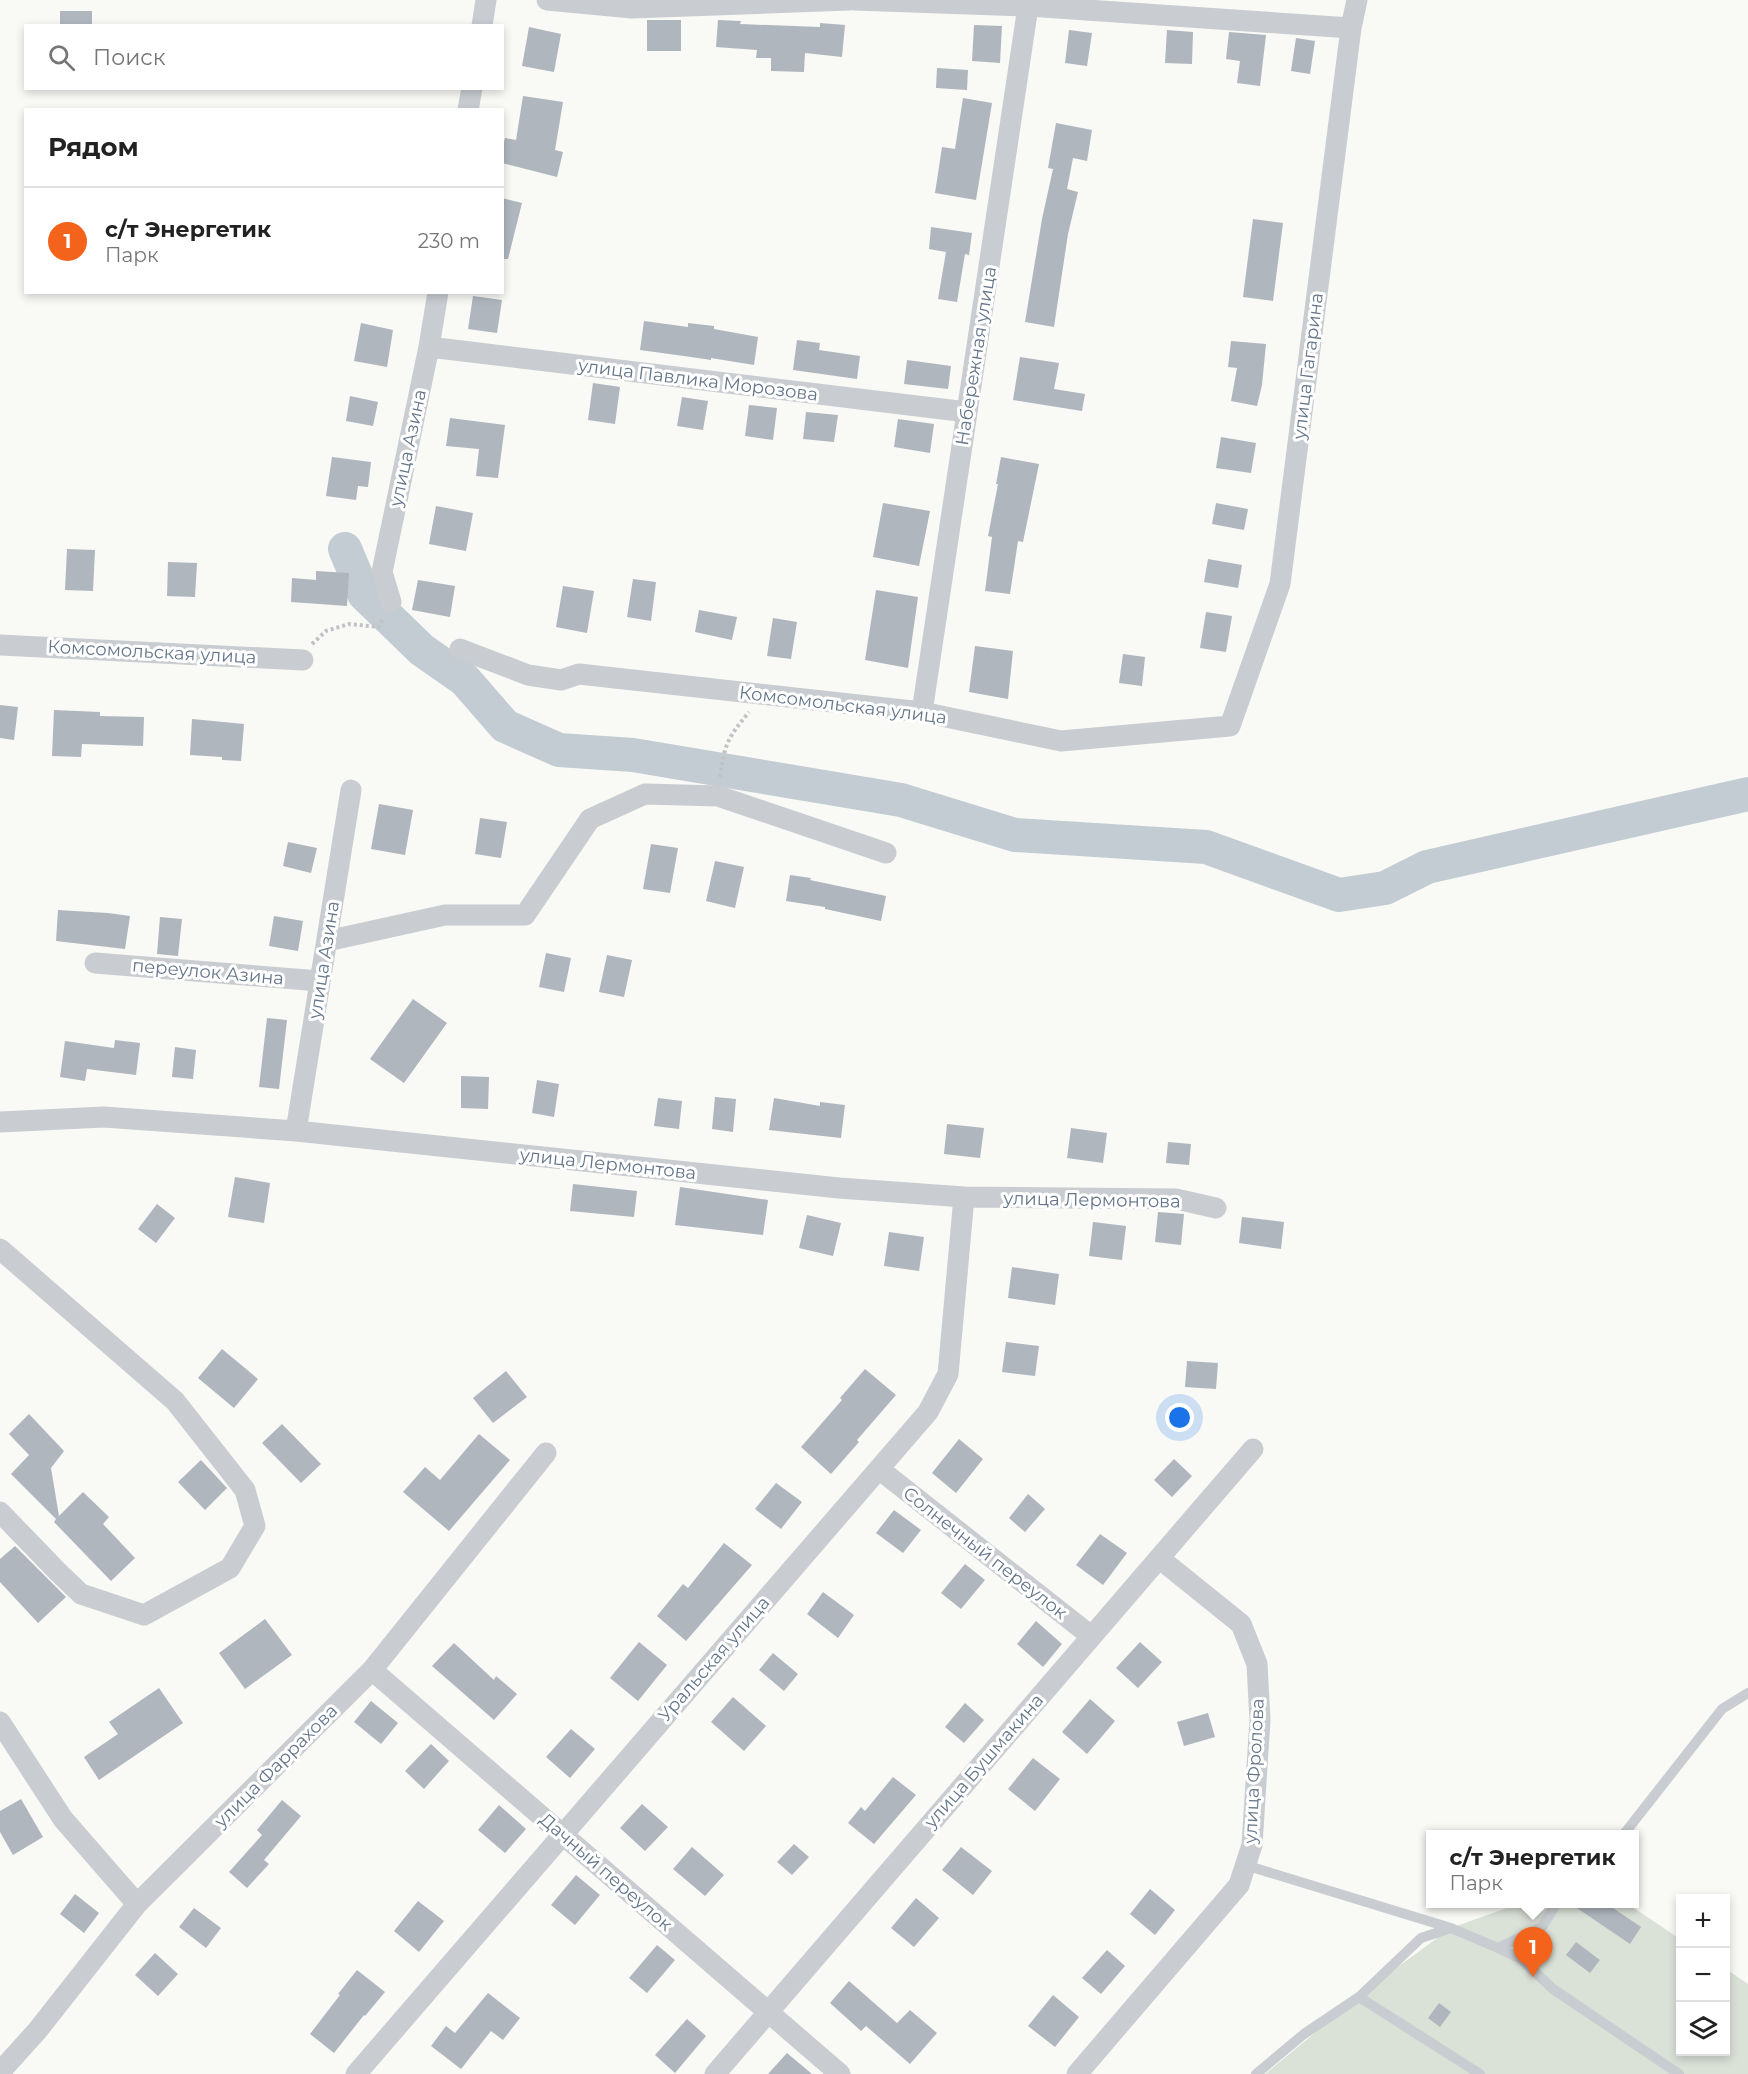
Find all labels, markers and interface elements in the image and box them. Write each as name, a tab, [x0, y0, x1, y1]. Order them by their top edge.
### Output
search box	[24, 24, 504, 90]
icon: search	[45, 41, 78, 74]
text: Поиск	[93, 44, 165, 71]
text: Рядом	[48, 131, 139, 163]
text: с/т Энергетик	[105, 216, 271, 243]
text: 1	[64, 229, 71, 253]
text: 230 m	[418, 229, 480, 253]
text: Парк	[105, 243, 159, 267]
street label: Набережная улица	[951, 265, 1001, 447]
street label: улица Гагарина	[1288, 291, 1328, 442]
street label: улица Павлика Морозова	[576, 354, 819, 406]
street label: улица Азина	[385, 388, 431, 509]
street label: Комсомольская улица	[47, 636, 257, 668]
street label: Комсомольская улица	[738, 681, 948, 729]
street label: улица Азина	[304, 900, 344, 1021]
street label: переулок Азина	[131, 954, 285, 990]
street label: улица Лермонтова	[518, 1144, 697, 1184]
street label: улица Лермонтова	[1002, 1187, 1181, 1213]
your location	[1165, 1403, 1194, 1432]
street label: Солнечный переулок	[899, 1482, 1072, 1624]
street label: Уральская улица	[654, 1592, 774, 1726]
street label: улица Бушмакина	[919, 1689, 1048, 1833]
street label: улица Фролова	[1239, 1698, 1269, 1845]
street label: улица Фаррахова	[209, 1700, 342, 1833]
street label: Дачный переулок	[535, 1808, 677, 1936]
popup	[1426, 1830, 1639, 1908]
text: с/т Энергетик	[1449, 1844, 1616, 1871]
text: Парк	[1449, 1871, 1503, 1895]
map controls	[1676, 1894, 1730, 2056]
button: +	[1676, 1894, 1730, 1948]
pin: 1	[1514, 1928, 1552, 1977]
button: −	[1676, 1948, 1730, 2002]
button: layers	[1676, 2002, 1730, 2056]

